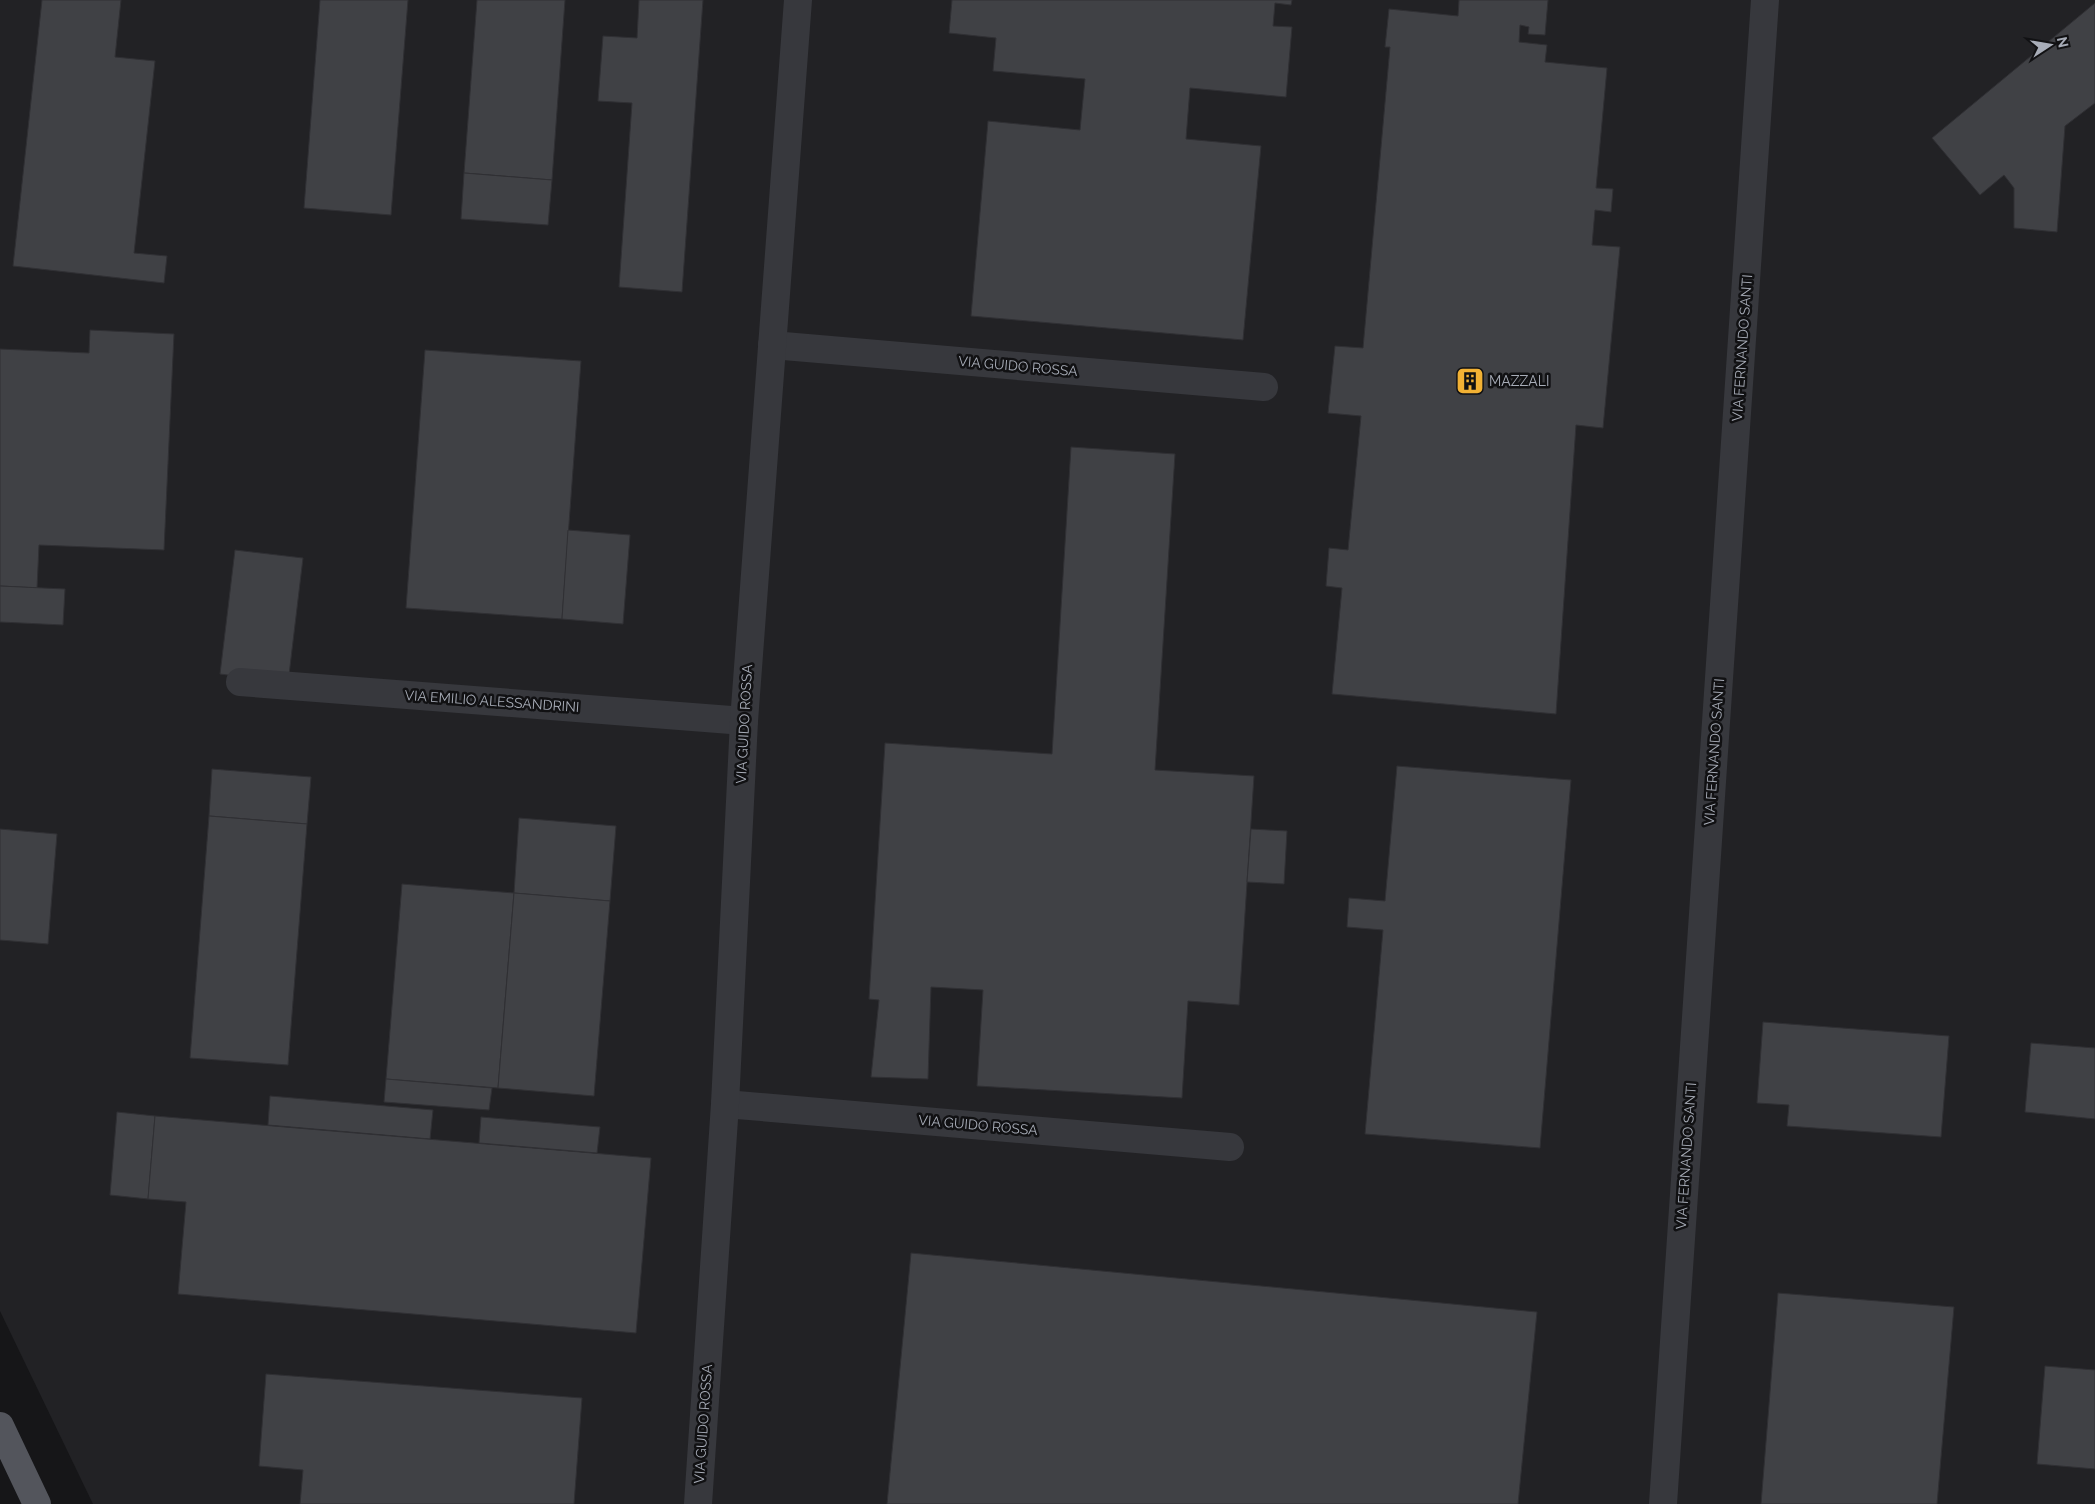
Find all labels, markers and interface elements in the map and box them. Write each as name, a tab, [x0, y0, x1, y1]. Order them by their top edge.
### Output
north arrow	[2025, 20, 2075, 70]
text: N	[2054, 35, 2072, 49]
street label: VIA FERNANDO SANTI	[1729, 274, 1755, 422]
street label: VIA GUIDO ROSSA	[958, 353, 1079, 379]
building icon: MAZZALI	[1455, 366, 1485, 396]
place label: MAZZALI	[1489, 373, 1549, 389]
street label: VIA GUIDO ROSSA	[733, 663, 755, 784]
street label: VIA FERNANDO SANTI	[1701, 678, 1727, 826]
street label: VIA EMILIO ALESSANDRINI	[404, 687, 580, 715]
street label: VIA FERNANDO SANTI	[1673, 1082, 1699, 1230]
street label: VIA GUIDO ROSSA	[918, 1112, 1039, 1138]
street label: VIA GUIDO ROSSA	[691, 1363, 715, 1484]

